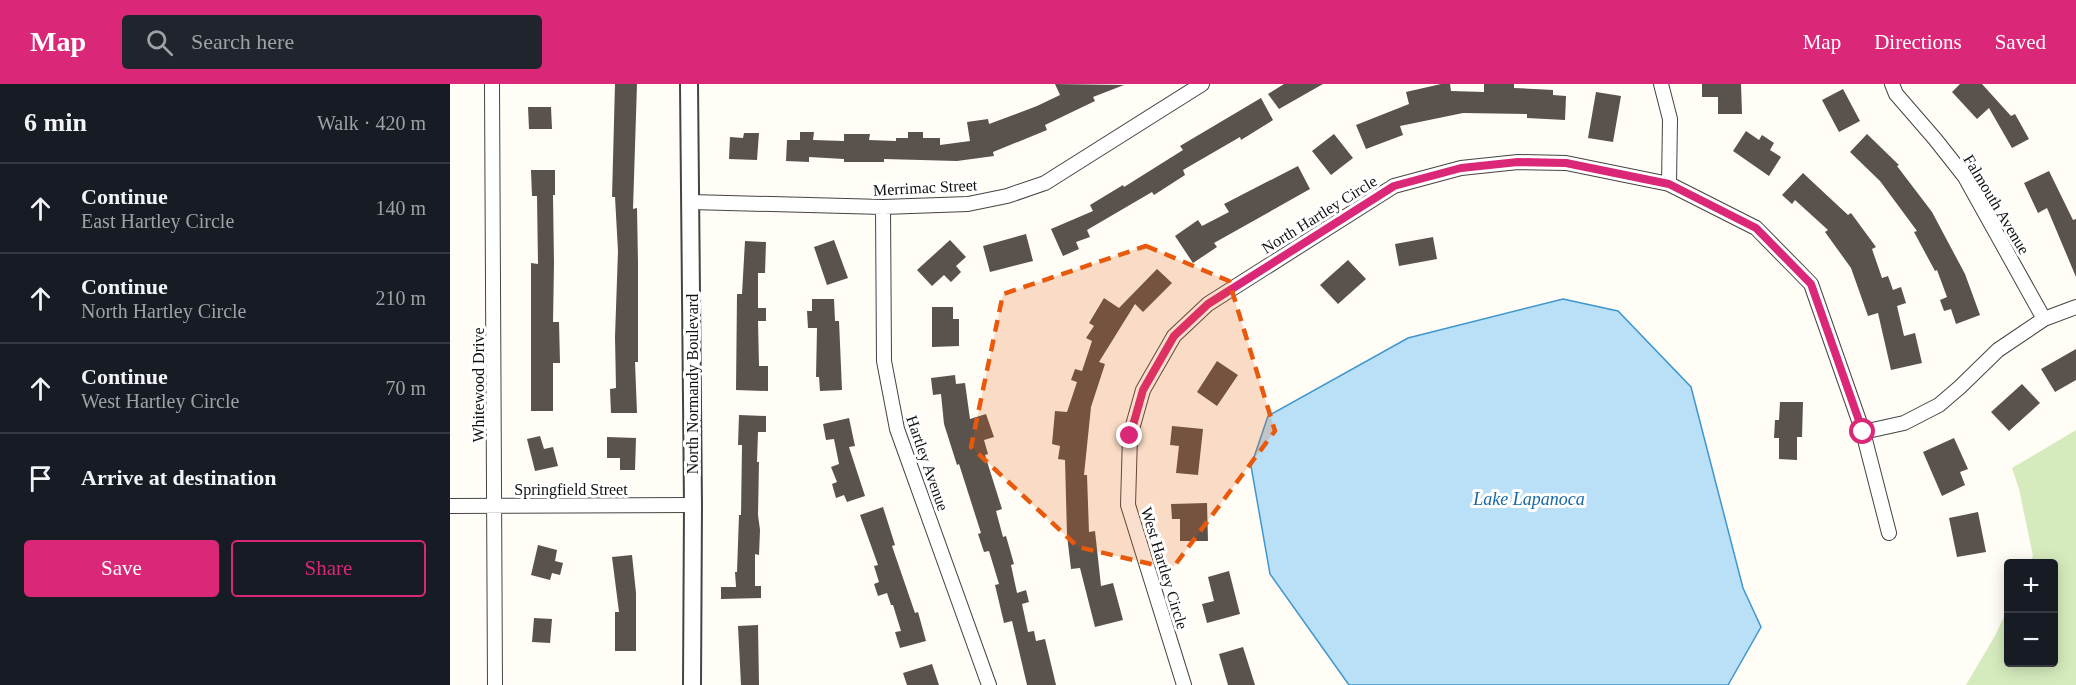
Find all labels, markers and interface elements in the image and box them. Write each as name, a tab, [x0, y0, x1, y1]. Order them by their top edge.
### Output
search box	[122, 15, 542, 69]
text: Map	[30, 26, 86, 57]
icon: search	[143, 26, 176, 59]
text: Search here	[191, 29, 294, 54]
text: Map	[1803, 30, 1841, 54]
text: Directions	[1874, 30, 1962, 54]
text: Saved	[1995, 30, 2046, 54]
text: 6 min	[24, 108, 87, 137]
text: Walk · 420 m	[317, 112, 426, 134]
street label: Falmouth Avenue	[1960, 151, 2033, 257]
street label: North Hartley Circle	[1259, 172, 1380, 258]
street label: Merrimac Street	[872, 176, 978, 199]
text: Continue	[81, 184, 168, 209]
icon: ahead	[24, 192, 57, 225]
text: 140 m	[375, 197, 426, 219]
text: East Hartley Circle	[81, 210, 234, 232]
text: Continue	[81, 274, 168, 299]
icon: ahead	[24, 282, 57, 315]
text: 210 m	[375, 287, 426, 309]
street label: North Normandy Boulevard	[684, 294, 702, 474]
text: North Hartley Circle	[81, 300, 247, 322]
street label: Whitewood Drive	[470, 327, 487, 443]
text: Continue	[81, 364, 168, 389]
icon: ahead	[24, 372, 57, 405]
text: 70 m	[385, 377, 426, 399]
text: West Hartley Circle	[81, 390, 239, 412]
street label: Hartley Avenue	[902, 413, 952, 513]
route start	[1849, 418, 1875, 444]
route end	[1116, 422, 1142, 448]
icon: arrive	[24, 462, 57, 495]
text: Arrive at destination	[81, 465, 277, 490]
street label: Springfield Street	[514, 481, 628, 499]
water label: Lake Lapanoca	[1472, 489, 1585, 509]
street label: West Hartley Circle	[1137, 505, 1191, 631]
button: Save	[24, 540, 219, 597]
button: Share	[231, 540, 426, 597]
map controls	[2004, 559, 2058, 667]
button: +	[2004, 559, 2058, 613]
button: −	[2004, 613, 2058, 667]

